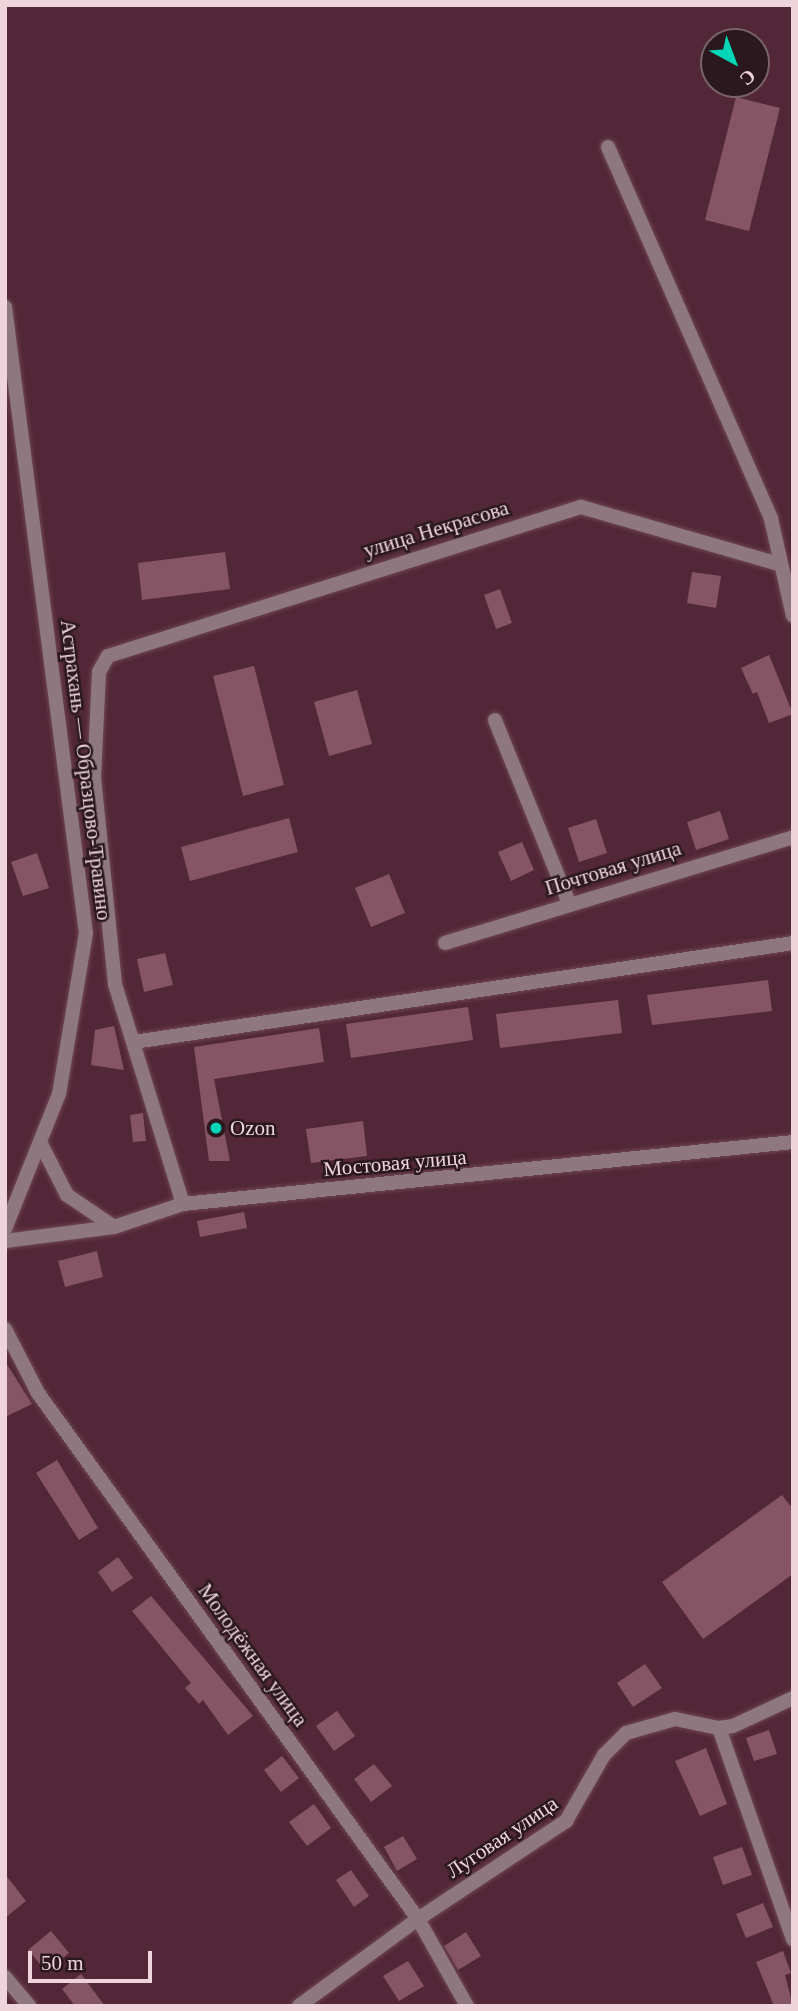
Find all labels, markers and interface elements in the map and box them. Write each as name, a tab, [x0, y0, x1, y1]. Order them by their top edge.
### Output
north arrow	[700, 28, 770, 98]
text: С	[736, 65, 760, 90]
street label: улица Некрасова	[360, 495, 512, 563]
street label: Астрахань — Образцово-Травино	[55, 618, 117, 922]
street label: Почтовая улица	[542, 835, 684, 901]
place label: Ozon	[230, 1115, 275, 1141]
marker: Ozon	[208, 1120, 224, 1136]
street label: Мостовая улица	[322, 1144, 468, 1182]
street label: Молодёжная улица	[193, 1579, 313, 1731]
street label: Луговая улица	[442, 1791, 562, 1883]
scale bar	[32, 1938, 156, 1982]
text: 50 m	[41, 1951, 84, 1975]

